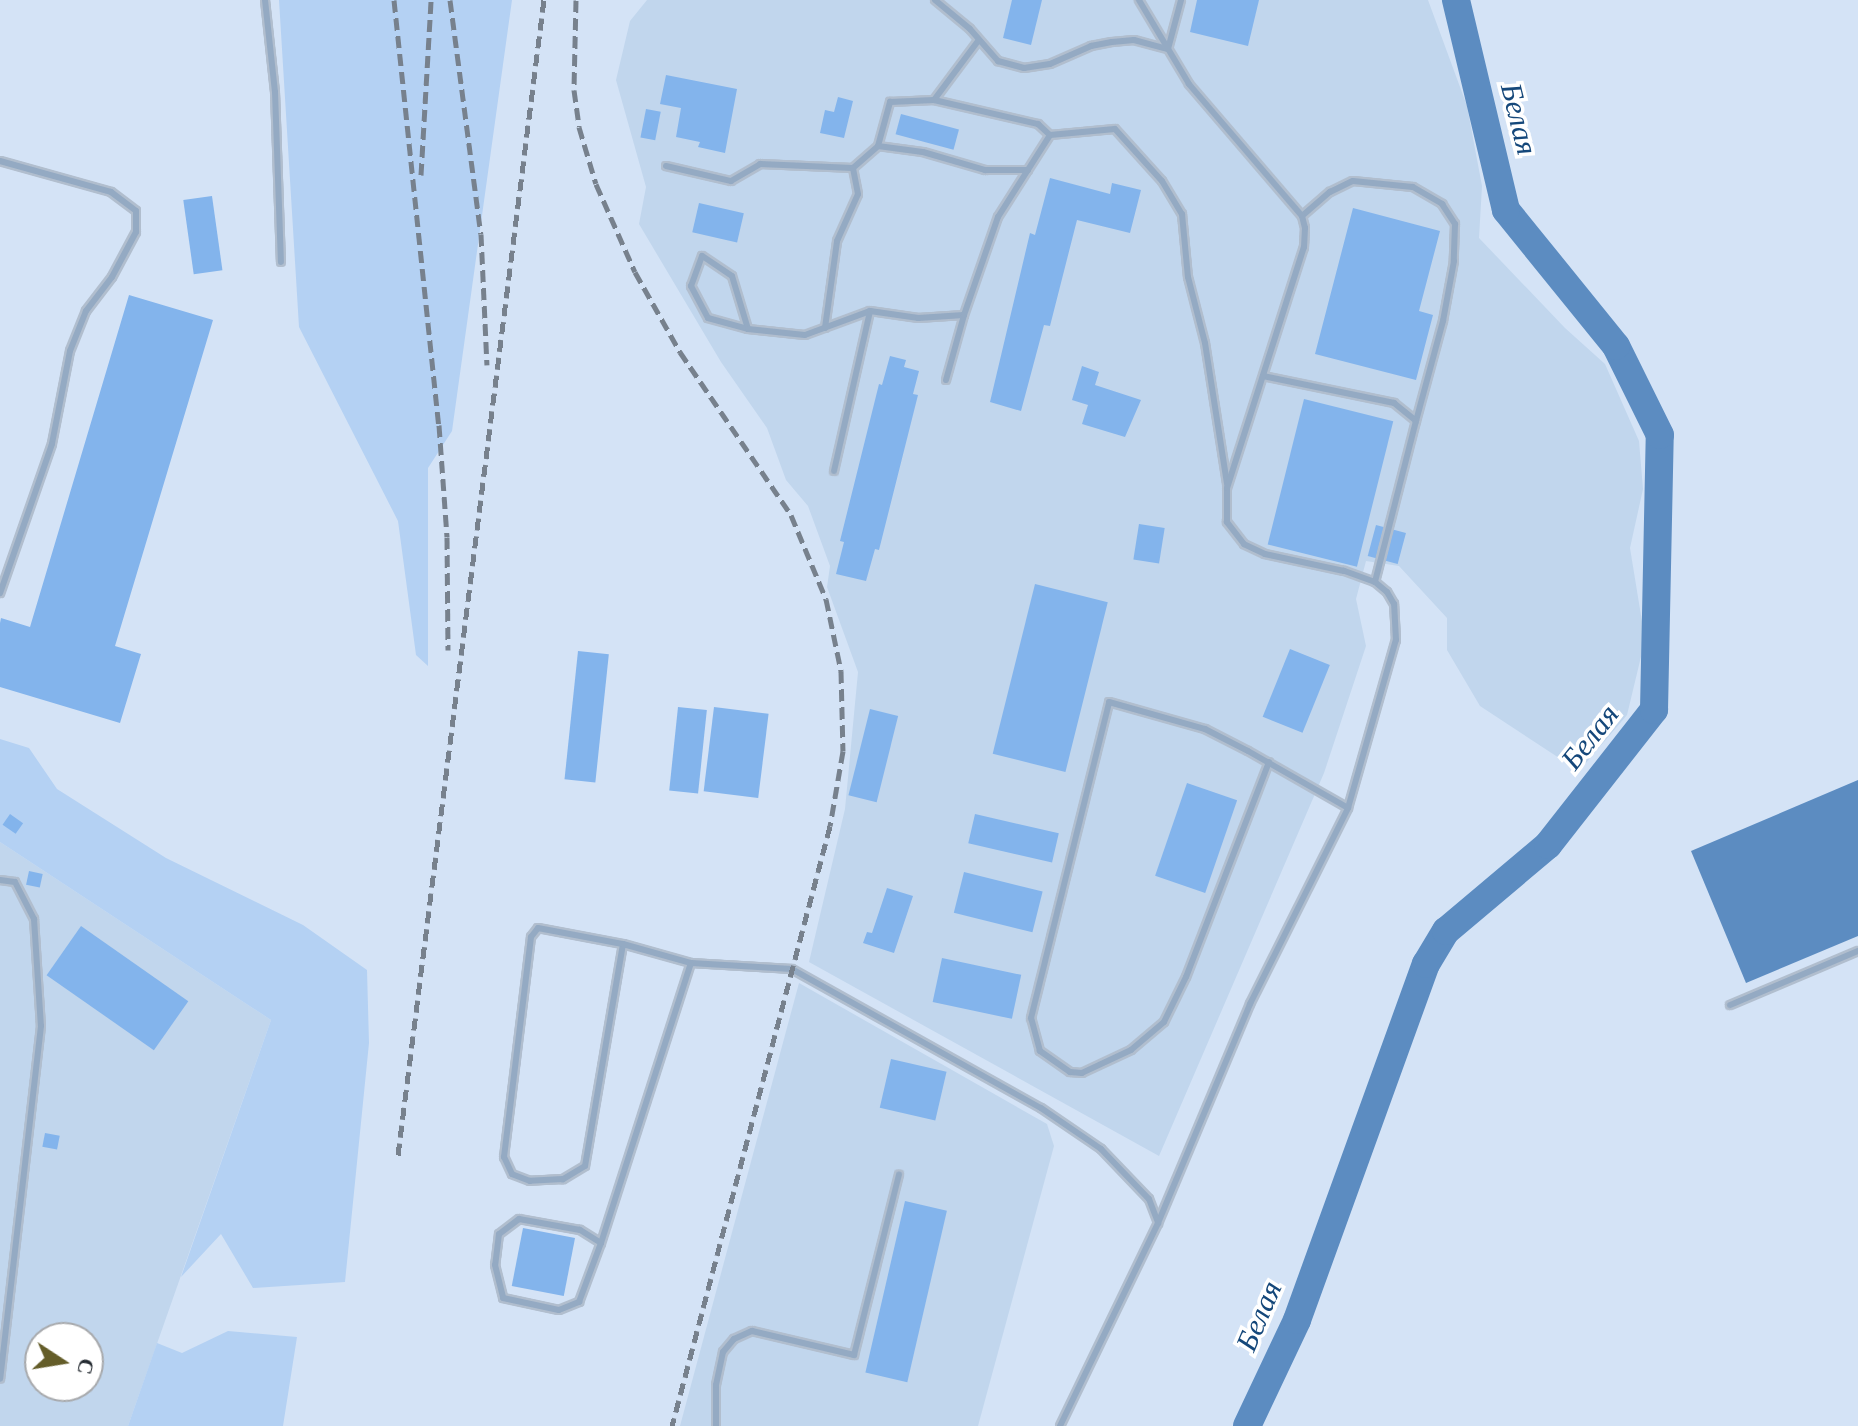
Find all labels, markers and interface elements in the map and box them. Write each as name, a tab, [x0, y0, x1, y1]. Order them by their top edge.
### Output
water label: Белая	[1493, 79, 1545, 159]
water label: Белая	[1553, 697, 1627, 777]
water label: Белая	[1228, 1276, 1290, 1356]
north arrow	[24, 1322, 104, 1402]
text: С	[71, 1356, 101, 1377]

